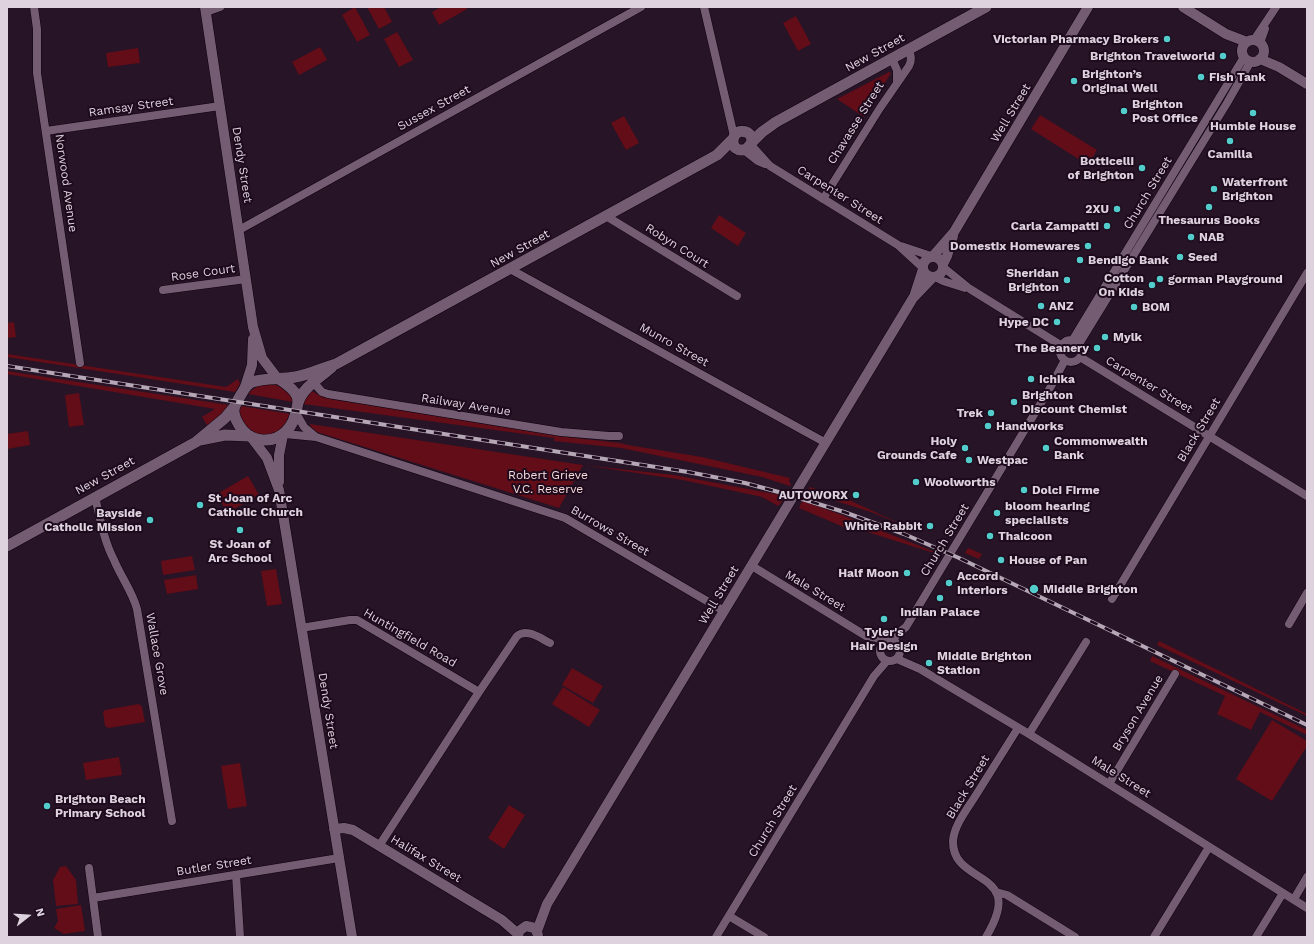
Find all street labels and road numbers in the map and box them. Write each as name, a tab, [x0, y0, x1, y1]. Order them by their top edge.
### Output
street label: New Street	[843, 31, 907, 75]
street label: Chavasse Street	[825, 79, 887, 167]
street label: Well Street	[988, 81, 1034, 145]
street label: Sussex Street	[395, 82, 473, 134]
street label: Ramsay Street	[88, 94, 174, 120]
street label: Dendy Street	[229, 126, 255, 204]
street label: Norwood Avenue	[52, 133, 80, 233]
street label: Church Street	[1121, 154, 1175, 232]
street label: Carpenter Street	[794, 163, 886, 227]
street label: Robyn Court	[642, 221, 712, 271]
street label: New Street	[488, 227, 552, 271]
street label: Rose Court	[170, 261, 236, 285]
street label: Munro Street	[637, 320, 711, 370]
street label: Carpenter Street	[1103, 353, 1195, 417]
street label: Railway Avenue	[420, 391, 512, 419]
street label: Black Street	[1174, 395, 1224, 465]
street label: New Street	[73, 454, 137, 498]
street label: Church Street	[918, 501, 972, 579]
street label: Burrows Street	[568, 503, 652, 559]
street label: Well Street	[696, 563, 742, 627]
street label: Male Street	[782, 567, 848, 615]
street label: Huntingfield Road	[361, 606, 459, 670]
street label: Wallace Grove	[143, 612, 171, 696]
street label: Dendy Street	[315, 672, 341, 750]
street label: Bryson Avenue	[1110, 672, 1166, 754]
street label: Black Street	[943, 752, 993, 822]
street label: Male Street	[1088, 753, 1154, 801]
street label: Church Street	[746, 782, 800, 860]
street label: Halifax Street	[388, 832, 464, 886]
street label: Butler Street	[175, 853, 253, 879]

